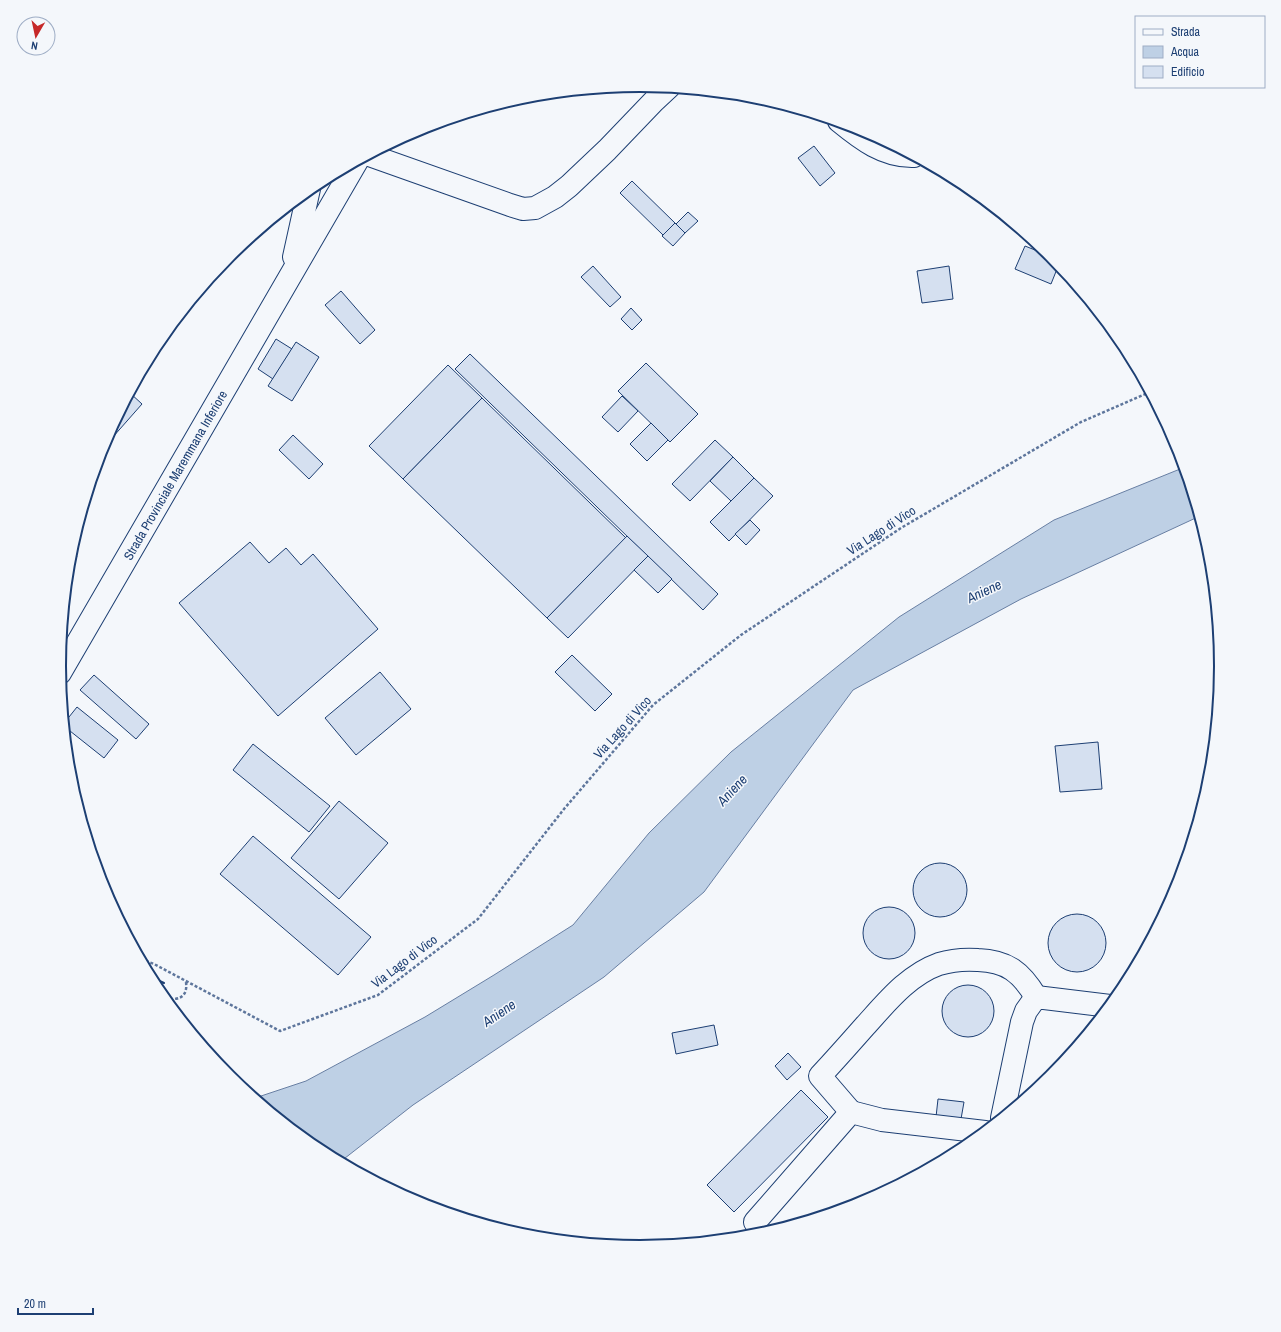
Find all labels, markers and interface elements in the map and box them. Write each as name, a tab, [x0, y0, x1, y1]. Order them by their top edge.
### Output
north arrow	[16, 16, 56, 56]
legend	[1135, 16, 1265, 88]
text: Strada	[1171, 24, 1201, 40]
text: N	[30, 38, 39, 53]
text: Acqua	[1170, 44, 1199, 60]
text: Edificio	[1171, 64, 1204, 80]
street label: Strada Provinciale Maremmana Inferiore	[120, 387, 231, 563]
street label: Via Lago di Vico	[844, 502, 919, 559]
water label: Aniene	[963, 575, 1004, 607]
street label: Via Lago di Vico	[590, 692, 655, 762]
water label: Aniene	[712, 771, 751, 810]
street label: Via Lago di Vico	[368, 931, 441, 992]
water label: Aniene	[478, 995, 519, 1031]
scale bar	[18, 1290, 93, 1316]
text: 20 m	[24, 1296, 46, 1312]

